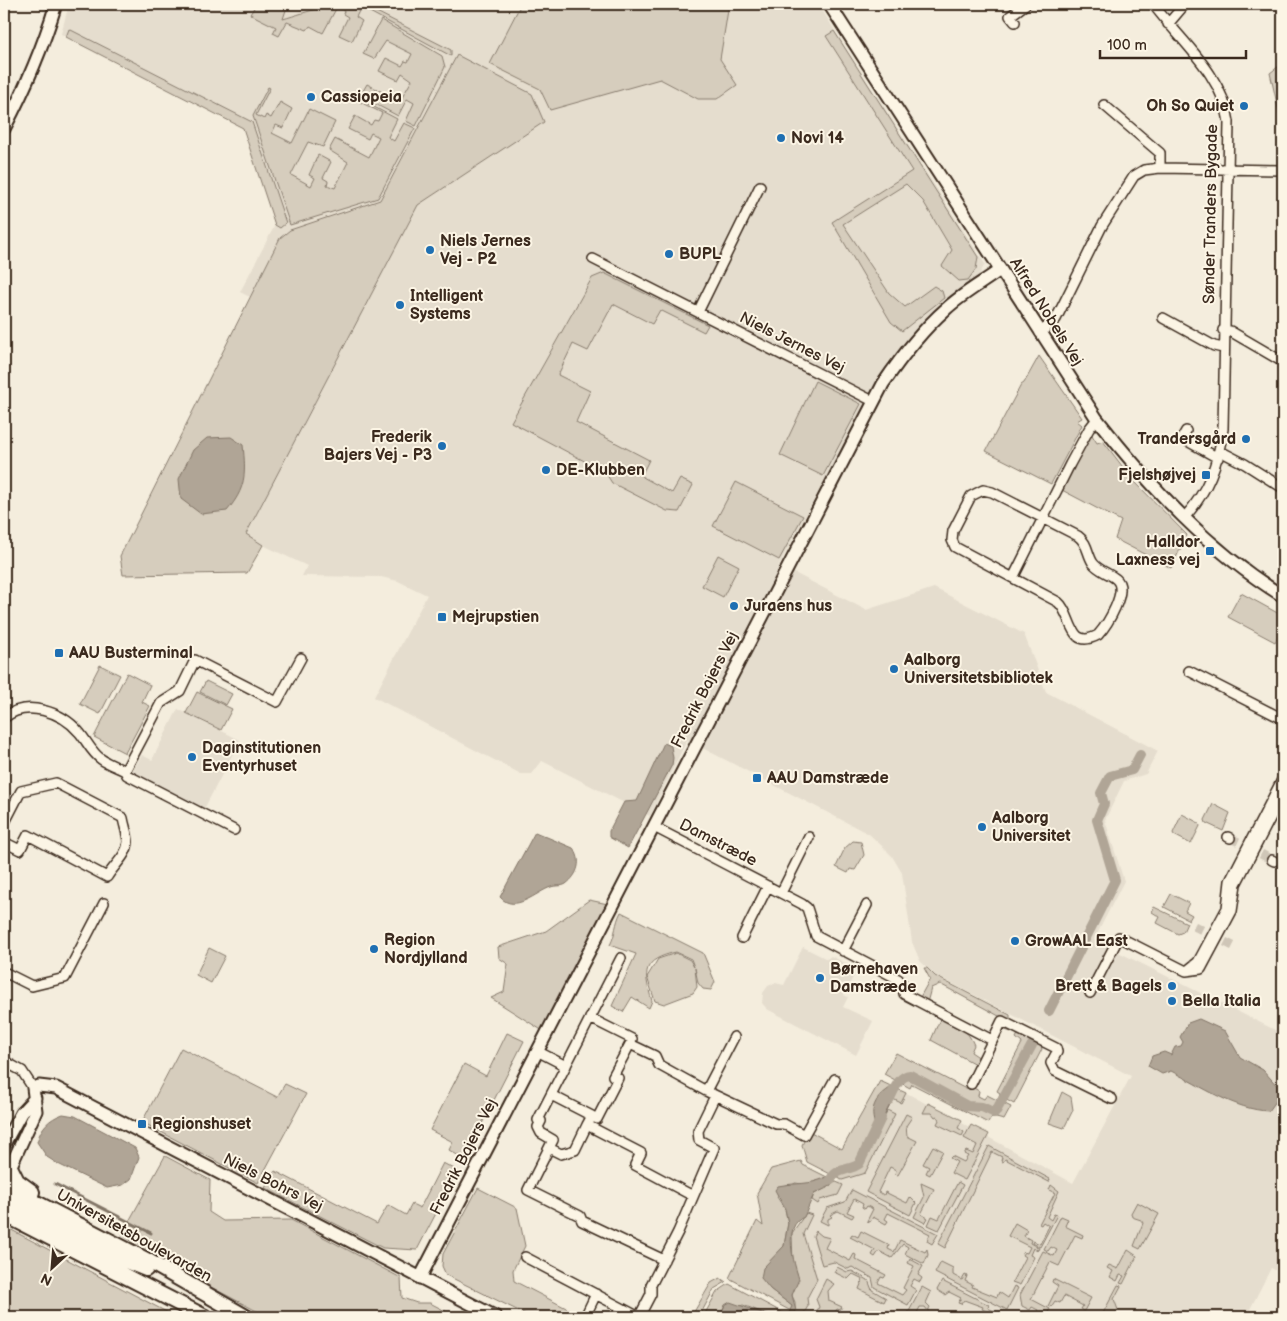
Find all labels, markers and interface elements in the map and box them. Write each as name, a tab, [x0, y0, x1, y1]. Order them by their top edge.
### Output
scale bar	[1100, 28, 1246, 60]
text: 100 m	[1107, 36, 1147, 55]
place label: Cassiopeia	[321, 88, 402, 107]
marker: Cassiopeia	[305, 91, 317, 103]
place label: Oh So Quiet	[1147, 97, 1235, 116]
marker: Oh So Quiet	[1238, 100, 1250, 112]
street label: Sønder Tranders Bygade	[1200, 123, 1222, 304]
place label: Novi 14	[791, 129, 844, 148]
marker: Novi 14	[775, 132, 787, 144]
place label: Niels Jernes Vej - P2	[440, 232, 531, 269]
marker: Niels Jernes Vej - P2	[424, 244, 436, 256]
place label: BUPL	[679, 245, 722, 264]
marker: BUPL	[663, 248, 675, 260]
street label: Alfred Nobels Vej	[1005, 255, 1087, 369]
place label: Intelligent Systems	[410, 287, 484, 324]
marker: Intelligent Systems	[394, 299, 406, 311]
street label: Niels Jernes Vej	[736, 308, 848, 378]
place label: Frederik Bajers Vej - P3	[324, 428, 433, 465]
place label: Trandersgård	[1137, 429, 1236, 449]
marker: Trandersgård	[1240, 433, 1252, 445]
marker: Frederik Bajers Vej - P3	[436, 440, 448, 452]
place label: DE-Klubben	[556, 461, 645, 480]
marker: DE-Klubben	[540, 464, 552, 476]
place label: Fjelshøjvej	[1118, 466, 1196, 485]
marker: Fjelshøjvej	[1200, 469, 1212, 481]
place label: Halldor Laxness vej	[1116, 533, 1201, 570]
marker: Halldor Laxness vej	[1204, 545, 1216, 557]
place label: Juraens hus	[744, 597, 832, 616]
marker: Juraens hus	[728, 600, 740, 612]
place label: Mejrupstien	[452, 608, 539, 627]
marker: Mejrupstien	[436, 611, 448, 623]
street label: Fredrik Bajers Vej	[667, 629, 743, 751]
place label: AAU Busterminal	[68, 644, 193, 663]
marker: AAU Busterminal	[53, 647, 65, 659]
place label: Aalborg Universitetsbibliotek	[903, 651, 1054, 688]
marker: Aalborg Universitetsbibliotek	[888, 663, 900, 675]
place label: Daginstitutionen Eventyrhuset	[202, 739, 321, 776]
marker: Daginstitutionen Eventyrhuset	[186, 751, 198, 763]
place label: AAU Damstræde	[766, 769, 889, 788]
marker: AAU Damstræde	[751, 772, 763, 784]
place label: Aalborg Universitet	[991, 809, 1071, 846]
street label: Damstræde	[676, 815, 760, 871]
marker: Aalborg Universitet	[976, 821, 988, 833]
place label: Region Nordjylland	[384, 931, 468, 968]
place label: GrowAAL East	[1025, 932, 1129, 951]
marker: GrowAAL East	[1009, 935, 1021, 947]
marker: Region Nordjylland	[368, 943, 380, 955]
place label: Børnehaven Damstræde	[830, 960, 918, 997]
marker: Børnehaven Damstræde	[814, 972, 826, 984]
place label: Brett & Bagels	[1055, 977, 1162, 996]
marker: Brett & Bagels	[1166, 980, 1178, 992]
place label: Bella Italia	[1182, 992, 1261, 1011]
marker: Bella Italia	[1166, 995, 1178, 1007]
street label: Fredrik Bajers Vej	[426, 1096, 502, 1218]
place label: Regionshuset	[152, 1115, 252, 1134]
marker: Regionshuset	[136, 1118, 148, 1130]
street label: Niels Bohrs Vej	[220, 1150, 326, 1216]
street label: Universitetsboulevarden	[53, 1185, 215, 1287]
north arrow	[28, 1244, 78, 1294]
text: N	[38, 1269, 55, 1289]

